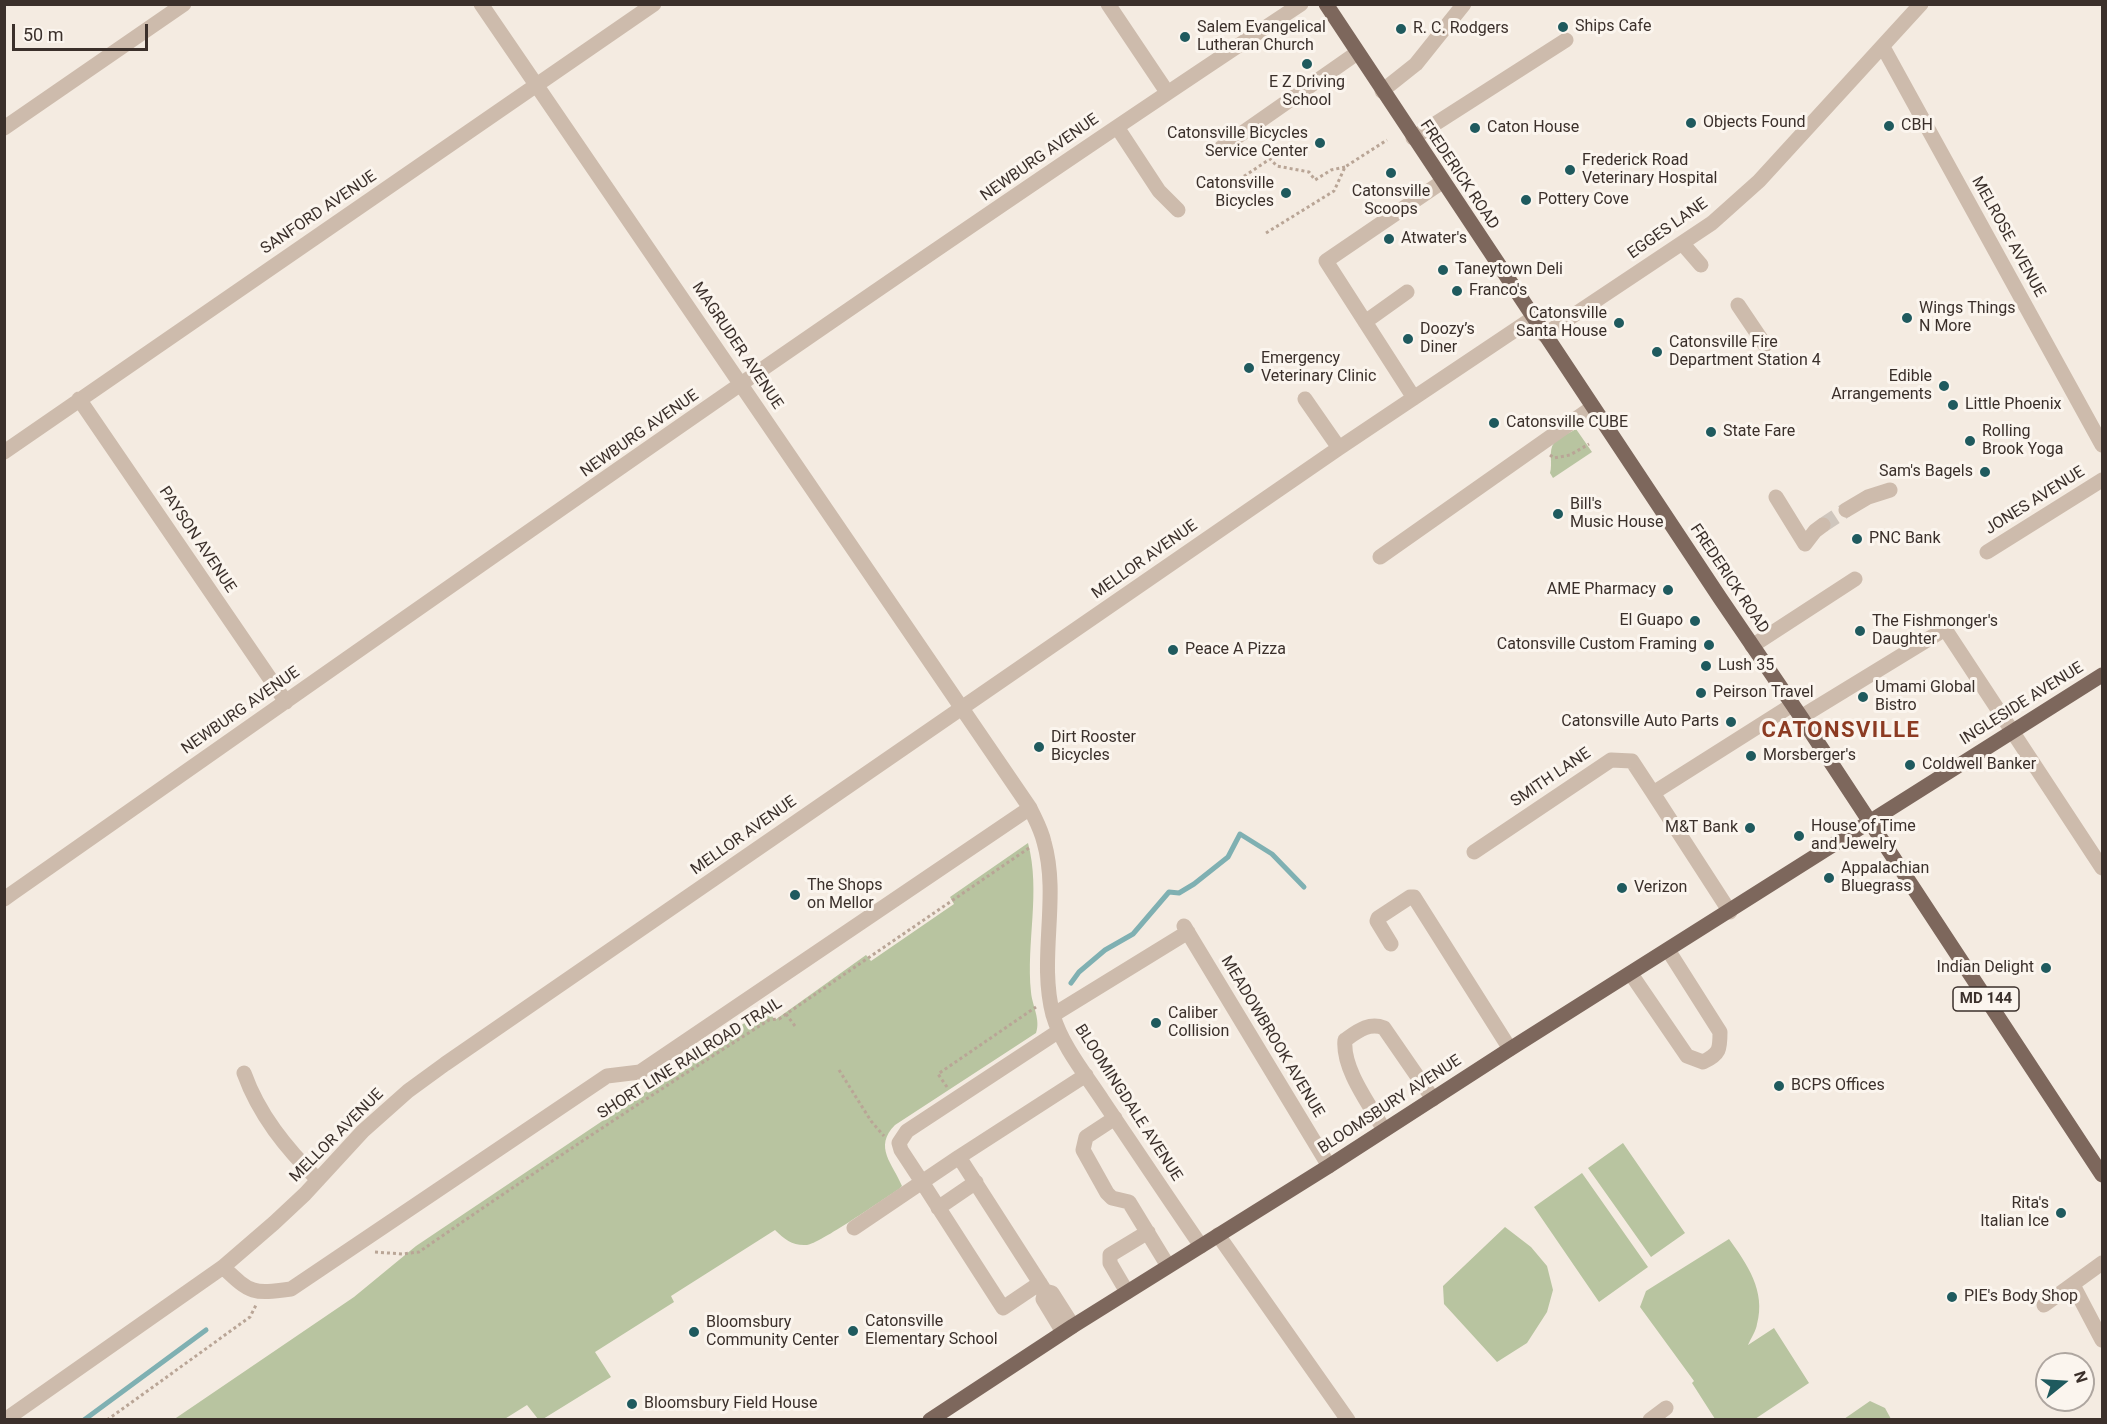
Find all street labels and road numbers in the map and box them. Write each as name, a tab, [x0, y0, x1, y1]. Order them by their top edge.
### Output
street label: NEWBURG AVENUE	[977, 110, 1103, 206]
street label: FREDERICK ROAD	[1415, 117, 1503, 233]
street label: SANFORD AVENUE	[257, 167, 381, 259]
street label: MELROSE AVENUE	[1967, 173, 2049, 301]
street label: EGGES LANE	[1624, 194, 1712, 264]
street label: MAGRUDER AVENUE	[687, 279, 787, 413]
street label: NEWBURG AVENUE	[577, 386, 703, 482]
street label: JONES AVENUE	[1982, 463, 2088, 539]
street label: PAYSON AVENUE	[154, 483, 240, 597]
street label: MELLOR AVENUE	[1088, 516, 1202, 604]
street label: FREDERICK ROAD	[1685, 521, 1773, 637]
street label: INGLESIDE AVENUE	[1957, 658, 2087, 750]
street label: NEWBURG AVENUE	[178, 663, 304, 759]
street label: SMITH LANE	[1507, 744, 1595, 812]
street label: MELLOR AVENUE	[687, 792, 801, 880]
street label: MEADOWBROOK AVENUE	[1216, 953, 1328, 1121]
road number: MD 144	[1953, 987, 2019, 1011]
street label: SHORT LINE RAILROAD TRAIL	[594, 994, 786, 1124]
street label: BLOOMINGDALE AVENUE	[1070, 1021, 1186, 1185]
street label: BLOOMSBURY AVENUE	[1315, 1052, 1465, 1158]
street label: MELLOR AVENUE	[286, 1085, 388, 1187]

